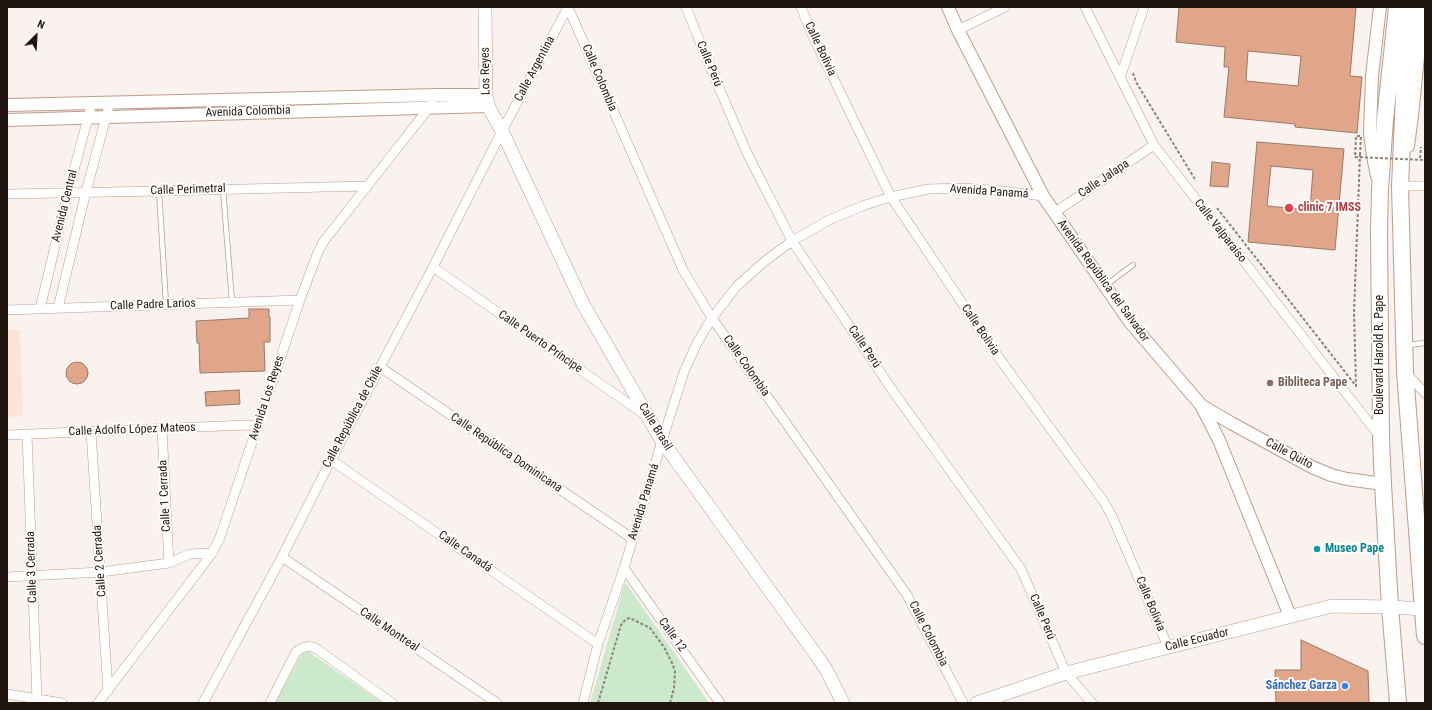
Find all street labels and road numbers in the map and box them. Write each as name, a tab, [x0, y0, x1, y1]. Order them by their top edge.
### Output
street label: Calle Bolivia	[801, 20, 839, 78]
street label: Calle Argentina	[512, 34, 558, 104]
street label: Calle Perú	[693, 39, 725, 89]
street label: Calle Colombia	[578, 42, 620, 114]
street label: Los Reyes	[478, 47, 494, 95]
street label: Avenida Colombia	[205, 103, 291, 121]
street label: Calle Jalapa	[1076, 157, 1132, 201]
street label: Avenida Central	[49, 168, 81, 244]
street label: Calle Perimetral	[150, 181, 226, 199]
street label: Avenida Panamá	[949, 182, 1029, 202]
street label: Calle Valparaíso	[1191, 196, 1249, 266]
street label: Avenida República del Salvador	[1054, 217, 1152, 345]
street label: Boulevard Harold R. Pape	[1373, 295, 1387, 415]
street label: Calle Padre Larios	[110, 296, 196, 314]
street label: Calle Bolivia	[958, 302, 1002, 358]
street label: Calle Puerto Príncipe	[495, 308, 585, 376]
street label: Calle Perú	[845, 323, 883, 371]
street label: Calle Colombia	[720, 333, 772, 399]
street label: Avenida Los Reyes	[247, 354, 287, 442]
street label: Calle República de Chile	[320, 363, 386, 471]
street label: Calle Brasil	[635, 401, 675, 453]
street label: Calle República Dominicana	[447, 410, 565, 496]
street label: Calle Adolfo López Mateos	[68, 421, 196, 439]
street label: Calle Quito	[1263, 436, 1315, 472]
street label: Calle 1 Cerrada	[156, 460, 174, 532]
street label: Avenida Panamá	[626, 462, 662, 542]
street label: Calle 2 Cerrada	[90, 525, 110, 597]
street label: Calle Canadá	[435, 528, 495, 576]
street label: Calle 3 Cerrada	[24, 531, 40, 603]
street label: Calle Bolivia	[1132, 574, 1168, 634]
street label: Calle Perú	[1026, 592, 1058, 642]
street label: Calle Colombia	[905, 599, 951, 669]
street label: Calle Montreal	[357, 605, 421, 655]
street label: Calle 12	[655, 615, 689, 655]
street label: Calle Ecuador	[1164, 625, 1230, 655]

